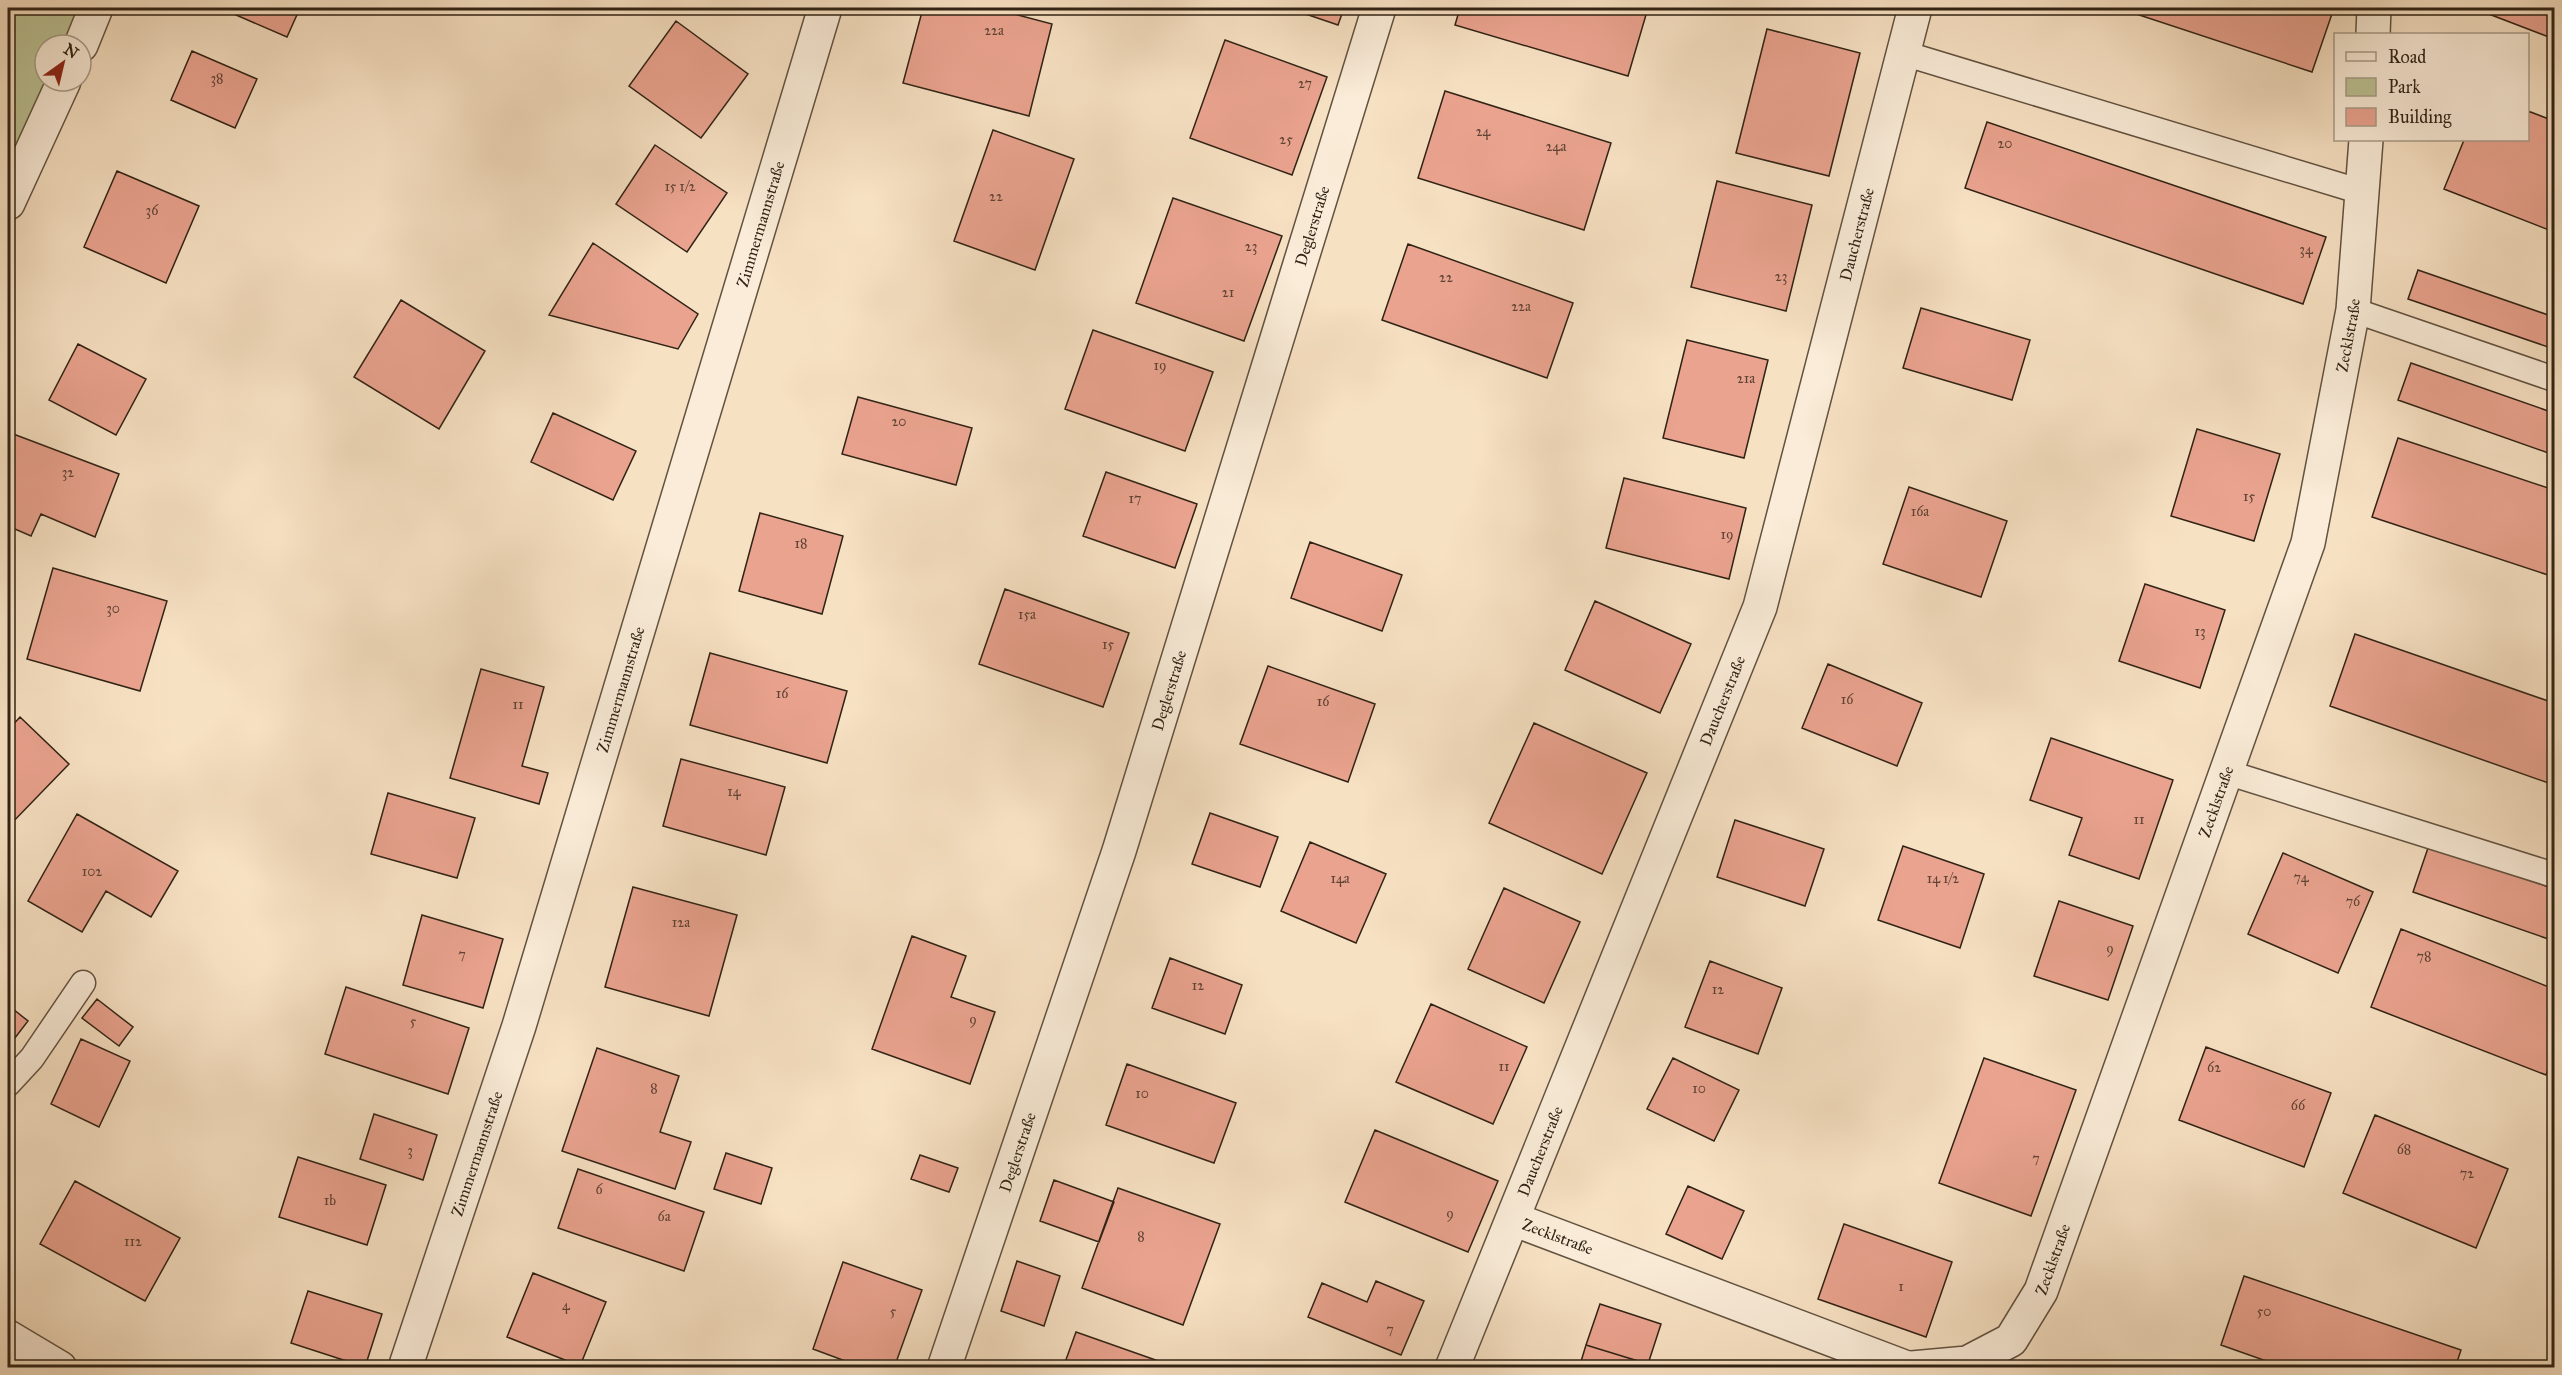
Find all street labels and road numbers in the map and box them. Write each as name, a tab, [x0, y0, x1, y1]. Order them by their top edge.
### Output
street label: Zimmermannstraße	[733, 158, 789, 289]
street label: Deglerstraße	[1291, 183, 1334, 268]
street label: Daucherstraße	[1836, 185, 1878, 283]
street label: Zecklstraße	[2332, 298, 2364, 374]
street label: Zimmermannstraße	[593, 624, 649, 755]
street label: Deglerstraße	[1148, 648, 1190, 733]
street label: Daucherstraße	[1696, 653, 1749, 749]
street label: Zecklstraße	[2195, 763, 2238, 840]
street label: Zimmermannstraße	[447, 1088, 507, 1219]
street label: Daucherstraße	[1514, 1103, 1567, 1199]
street label: Deglerstraße	[995, 1110, 1040, 1195]
street label: Zecklstraße	[1520, 1214, 1596, 1259]
street label: Zecklstraße	[2031, 1221, 2074, 1298]

